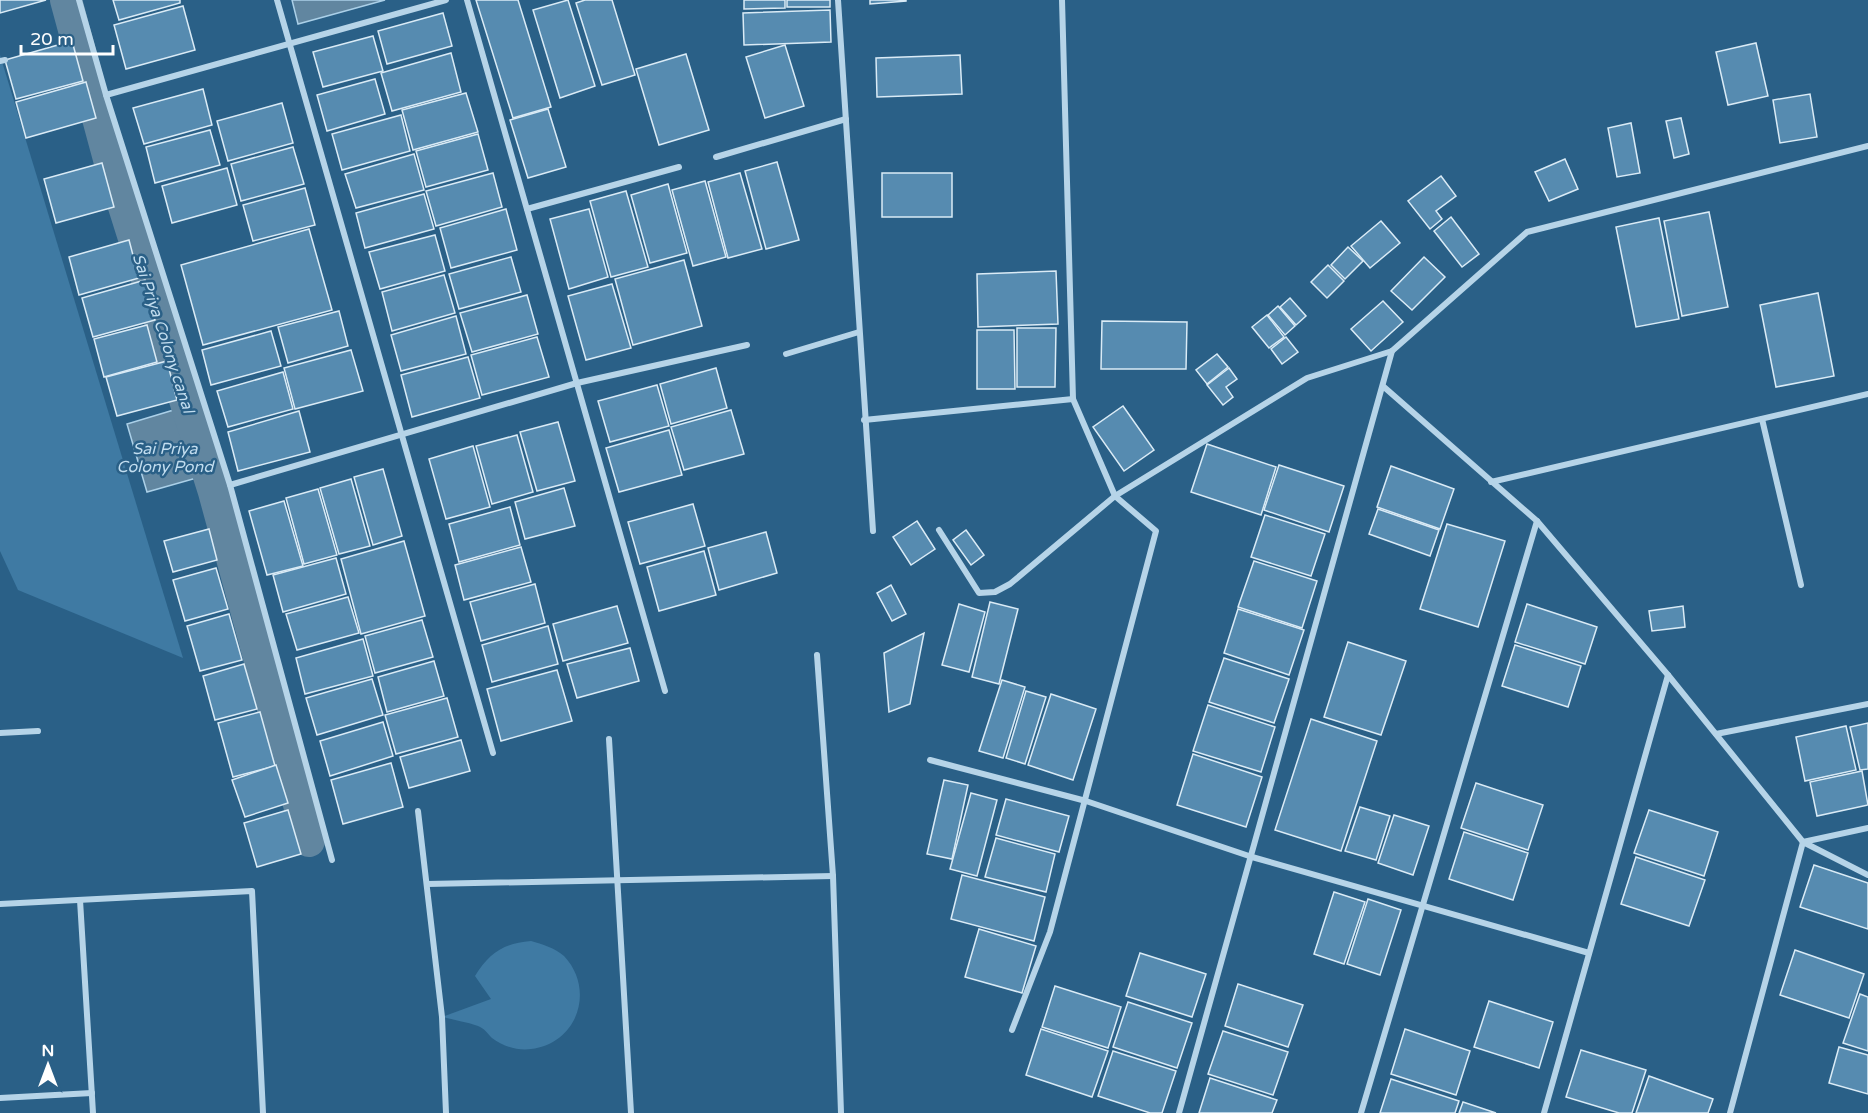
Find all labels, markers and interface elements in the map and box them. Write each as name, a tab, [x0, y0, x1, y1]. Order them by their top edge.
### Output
scale bar	[21, 18, 112, 56]
text: 20 m	[30, 28, 74, 50]
water label: Sai Priya Colony canal	[128, 251, 199, 417]
water label: Sai Priya Colony Pond	[117, 439, 215, 477]
north arrow	[18, 1035, 78, 1095]
text: N	[42, 1041, 54, 1061]

